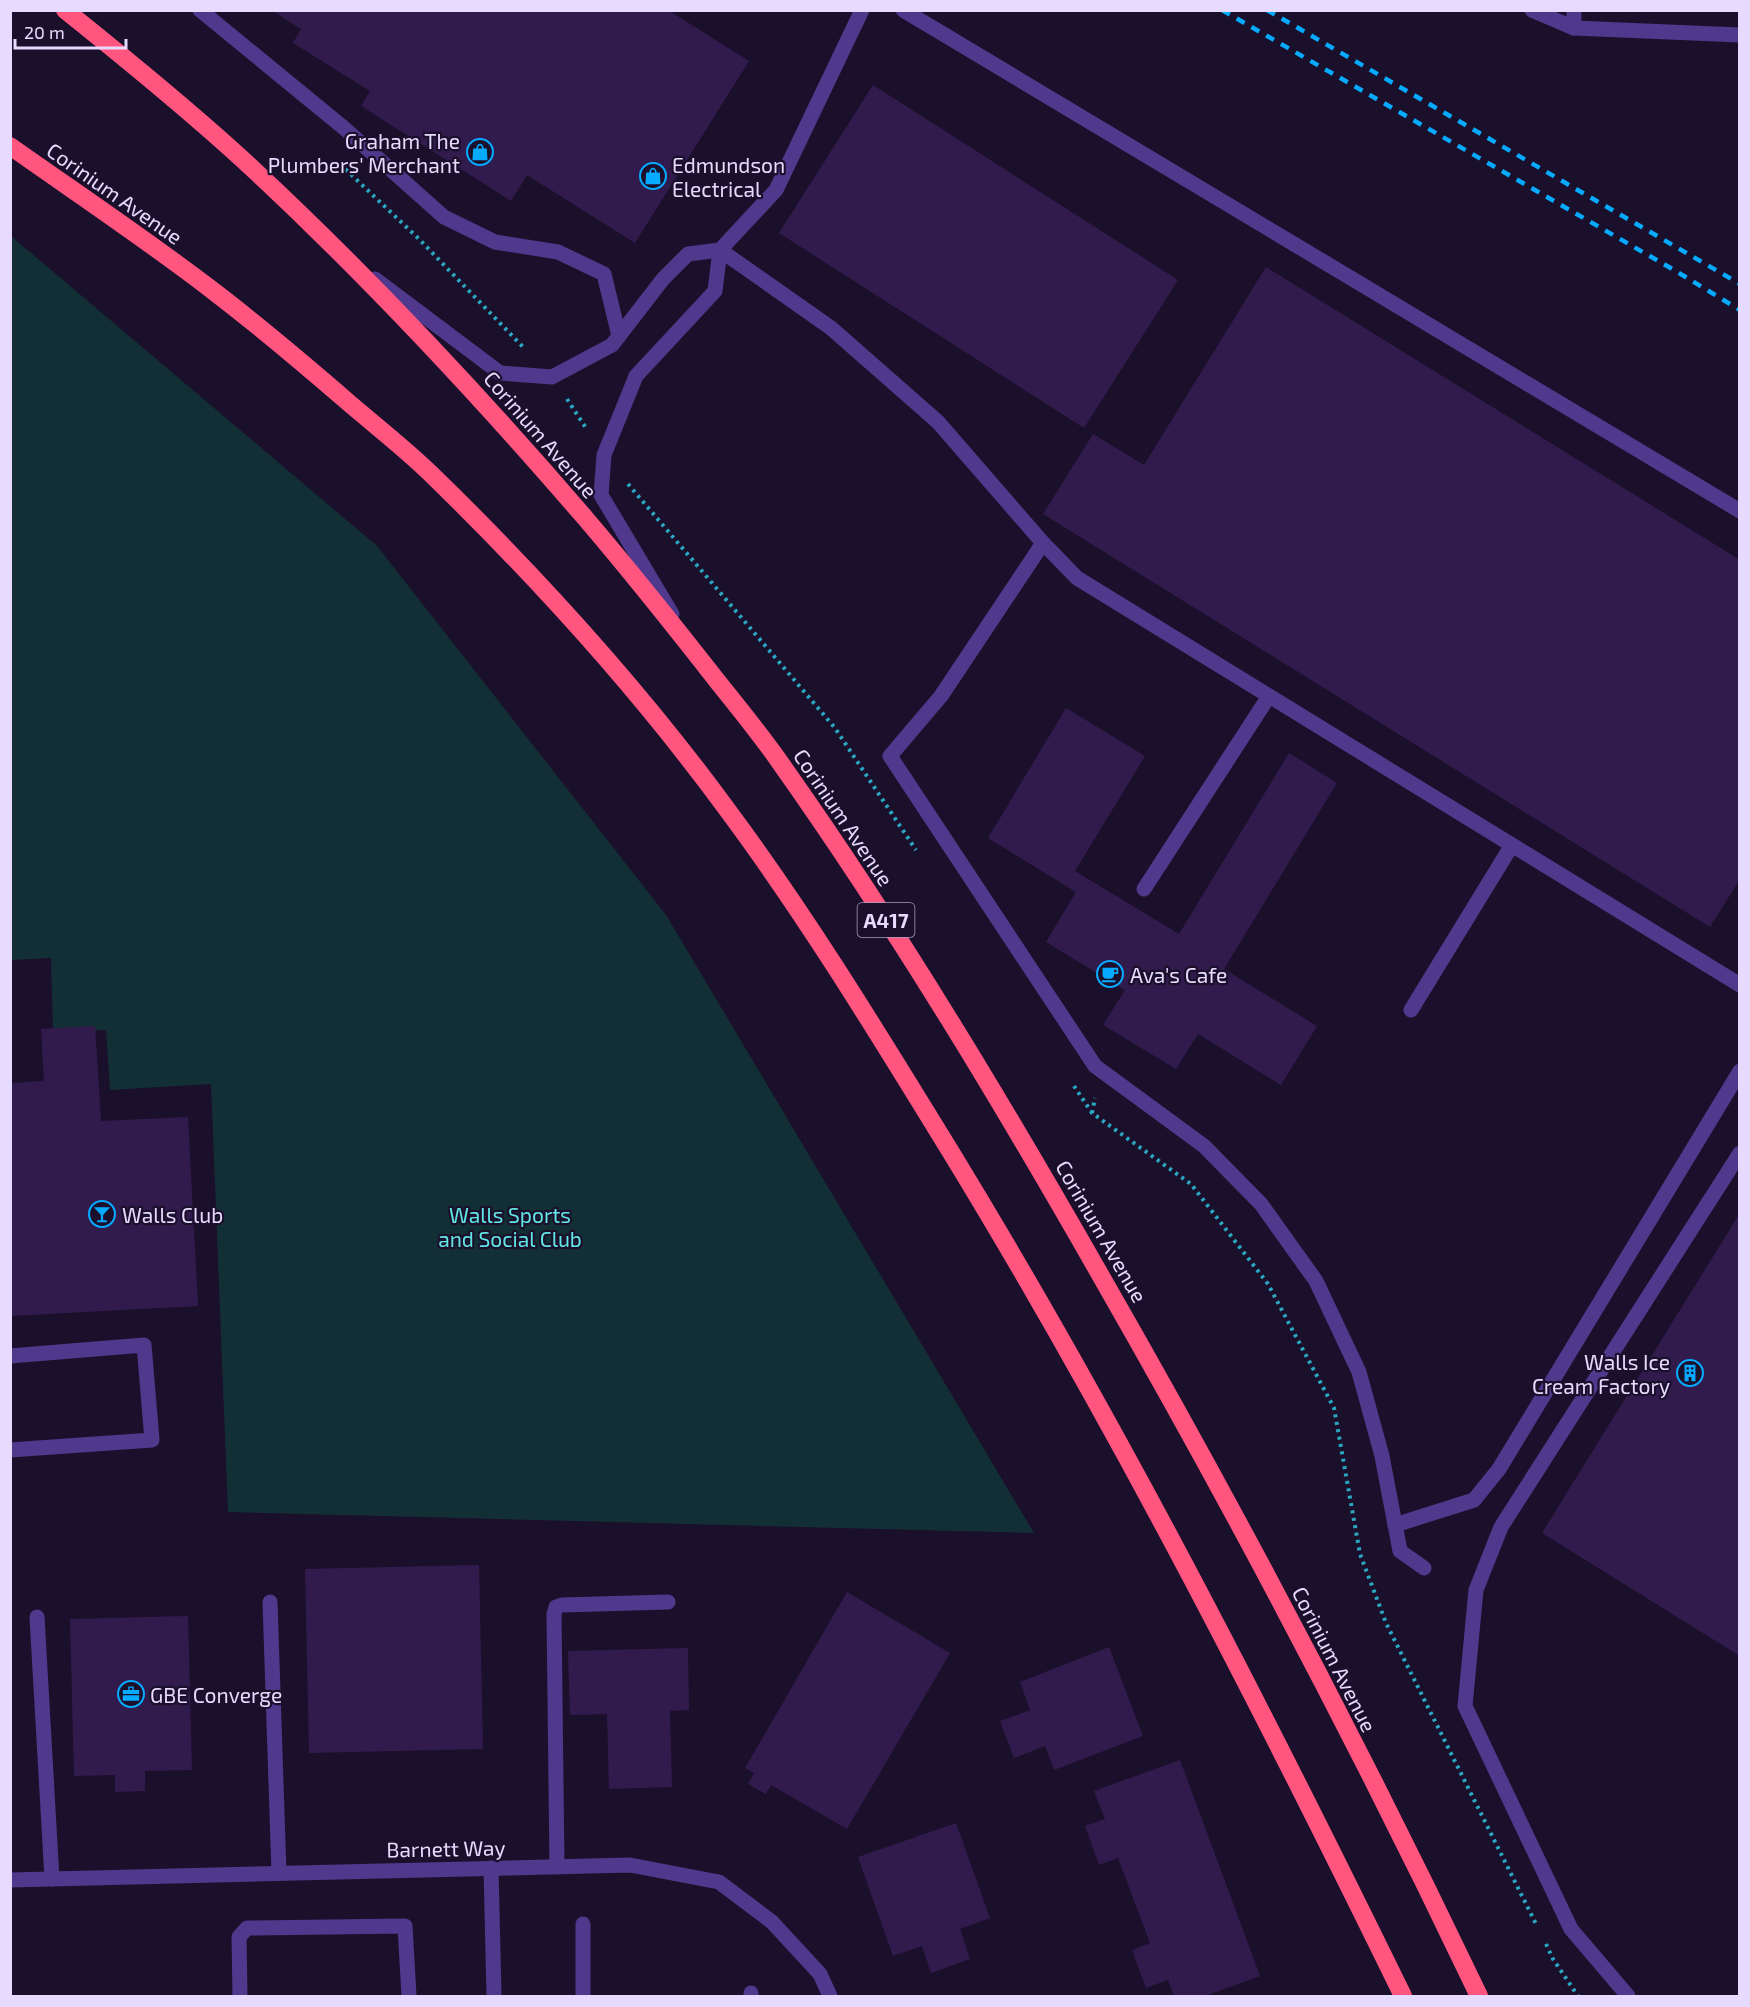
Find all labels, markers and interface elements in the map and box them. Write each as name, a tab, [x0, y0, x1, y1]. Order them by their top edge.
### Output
scale bar	[15, 12, 126, 50]
text: 20 m	[24, 21, 65, 43]
place label: Graham The Plumbers' Merchant	[268, 128, 460, 177]
street label: Corinium Avenue	[42, 137, 188, 249]
shop icon: Graham The Plumbers' Merchant	[465, 137, 495, 167]
place label: Edmundson Electrical	[672, 152, 785, 201]
shop icon: Edmundson Electrical	[638, 161, 668, 191]
street label: Corinium Avenue	[479, 365, 603, 503]
street label: Corinium Avenue	[789, 744, 899, 890]
road number: A417	[858, 903, 914, 937]
cafe icon: Ava's Cafe	[1095, 959, 1125, 989]
place label: Ava's Cafe	[1130, 962, 1227, 987]
street label: Corinium Avenue	[1051, 1156, 1153, 1306]
bar icon: Walls Club	[87, 1199, 117, 1229]
place label: Walls Club	[122, 1202, 223, 1227]
park label: Walls Sports and Social Club	[438, 1202, 582, 1251]
place label: Walls Ice Cream Factory	[1532, 1349, 1670, 1398]
building icon: Walls Ice Cream Factory	[1675, 1358, 1705, 1388]
street label: Corinium Avenue	[1288, 1582, 1382, 1736]
office icon: GBE Converge	[116, 1679, 146, 1709]
place label: GBE Converge	[150, 1682, 282, 1707]
street label: Barnett Way	[386, 1834, 506, 1862]

